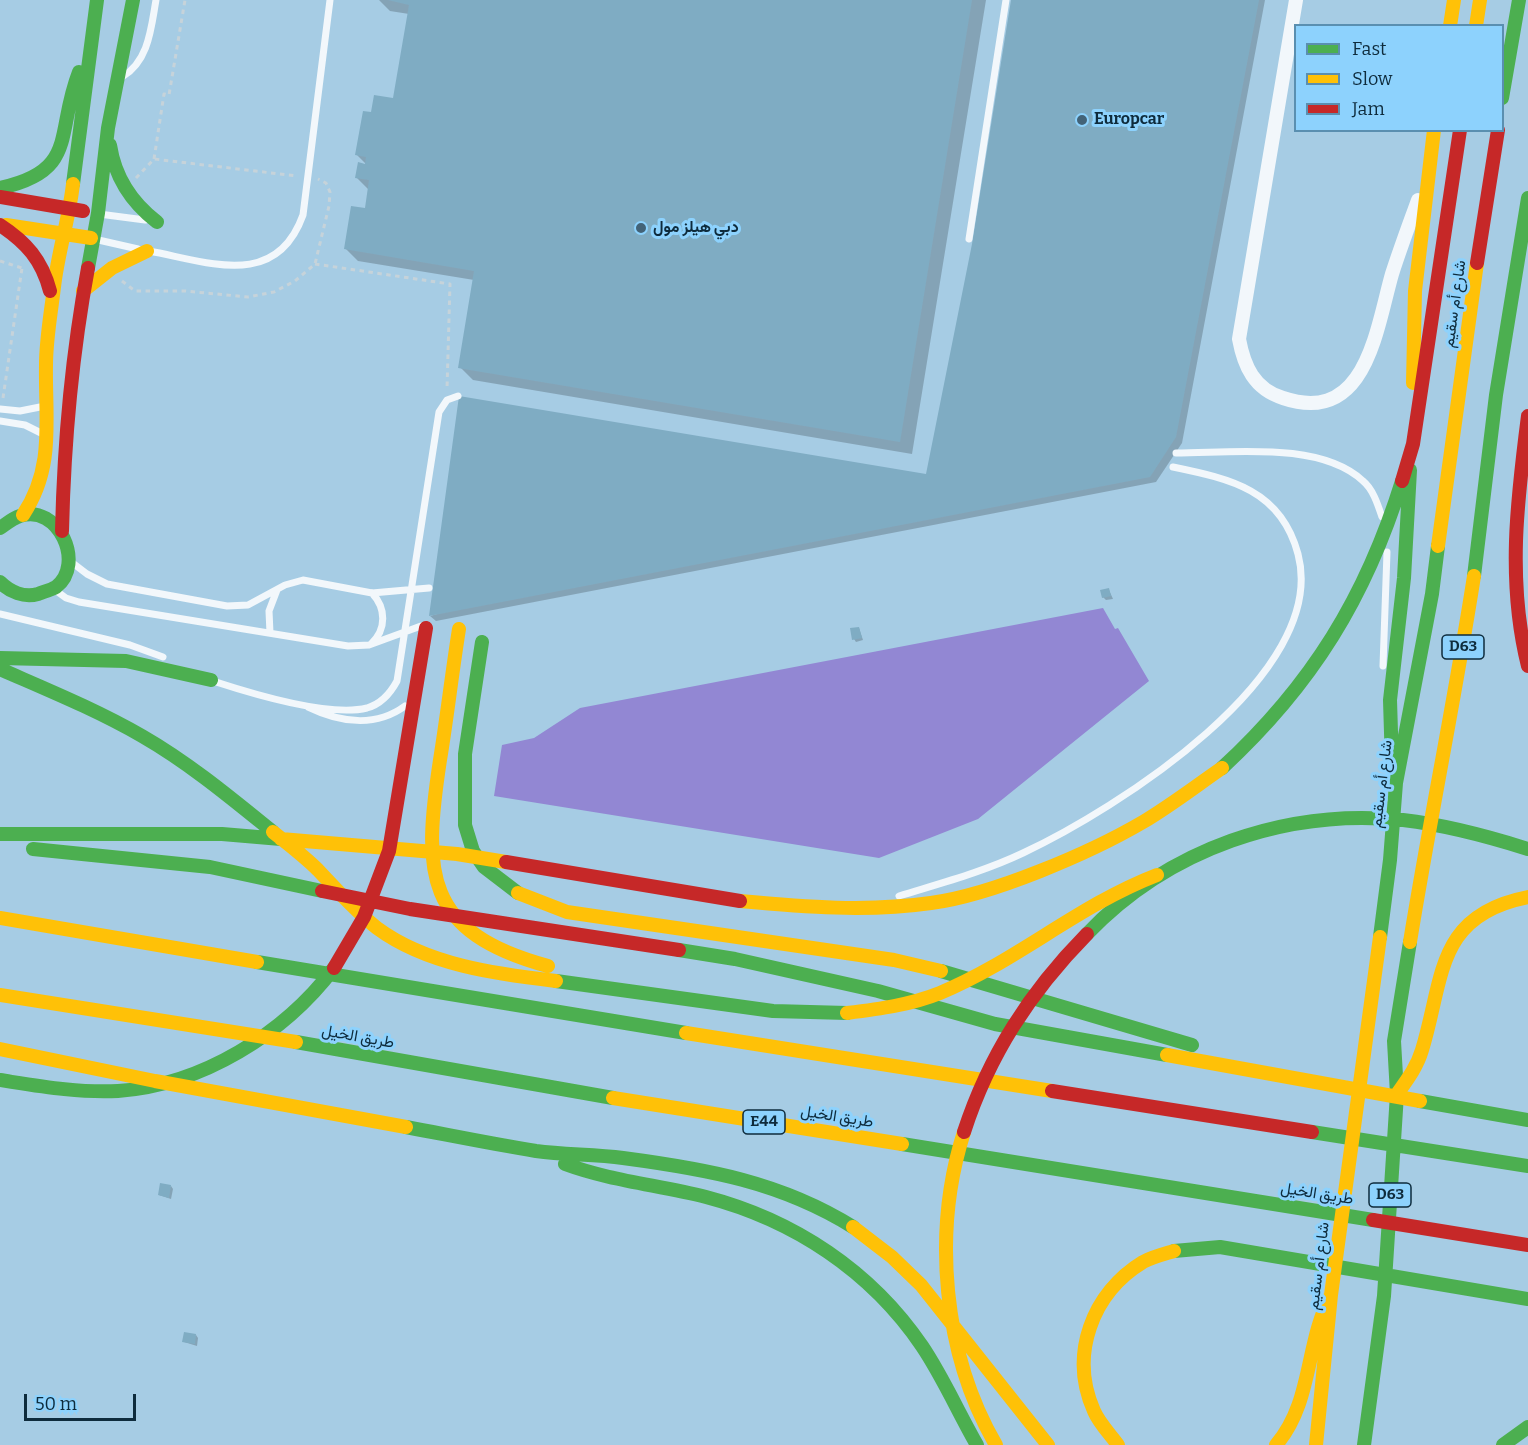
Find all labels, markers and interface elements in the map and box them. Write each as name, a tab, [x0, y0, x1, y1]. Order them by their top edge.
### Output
legend	[1294, 24, 1504, 132]
text: Fast	[1352, 38, 1387, 60]
text: Slow	[1352, 68, 1392, 90]
text: Jam	[1352, 98, 1385, 120]
place label: Europcar	[1094, 110, 1164, 130]
marker: Europcar	[1075, 113, 1089, 127]
place label: دبي هيلز مول	[653, 218, 739, 238]
marker: دبي هيلز مول	[634, 221, 648, 235]
street label: شارع أم سقيم	[1439, 259, 1471, 349]
road number: D63	[1442, 635, 1484, 659]
street label: شارع أم سقيم	[1367, 739, 1397, 829]
street label: طريق الخيل	[320, 1021, 396, 1053]
street label: طريق الخيل	[799, 1102, 875, 1132]
road number: E44	[743, 1110, 785, 1134]
street label: طريق الخيل	[1279, 1179, 1355, 1209]
road number: D63	[1369, 1183, 1411, 1207]
street label: شارع أم سقيم	[1304, 1221, 1334, 1311]
scale bar	[27, 1382, 140, 1420]
text: 50 m	[35, 1393, 77, 1415]

